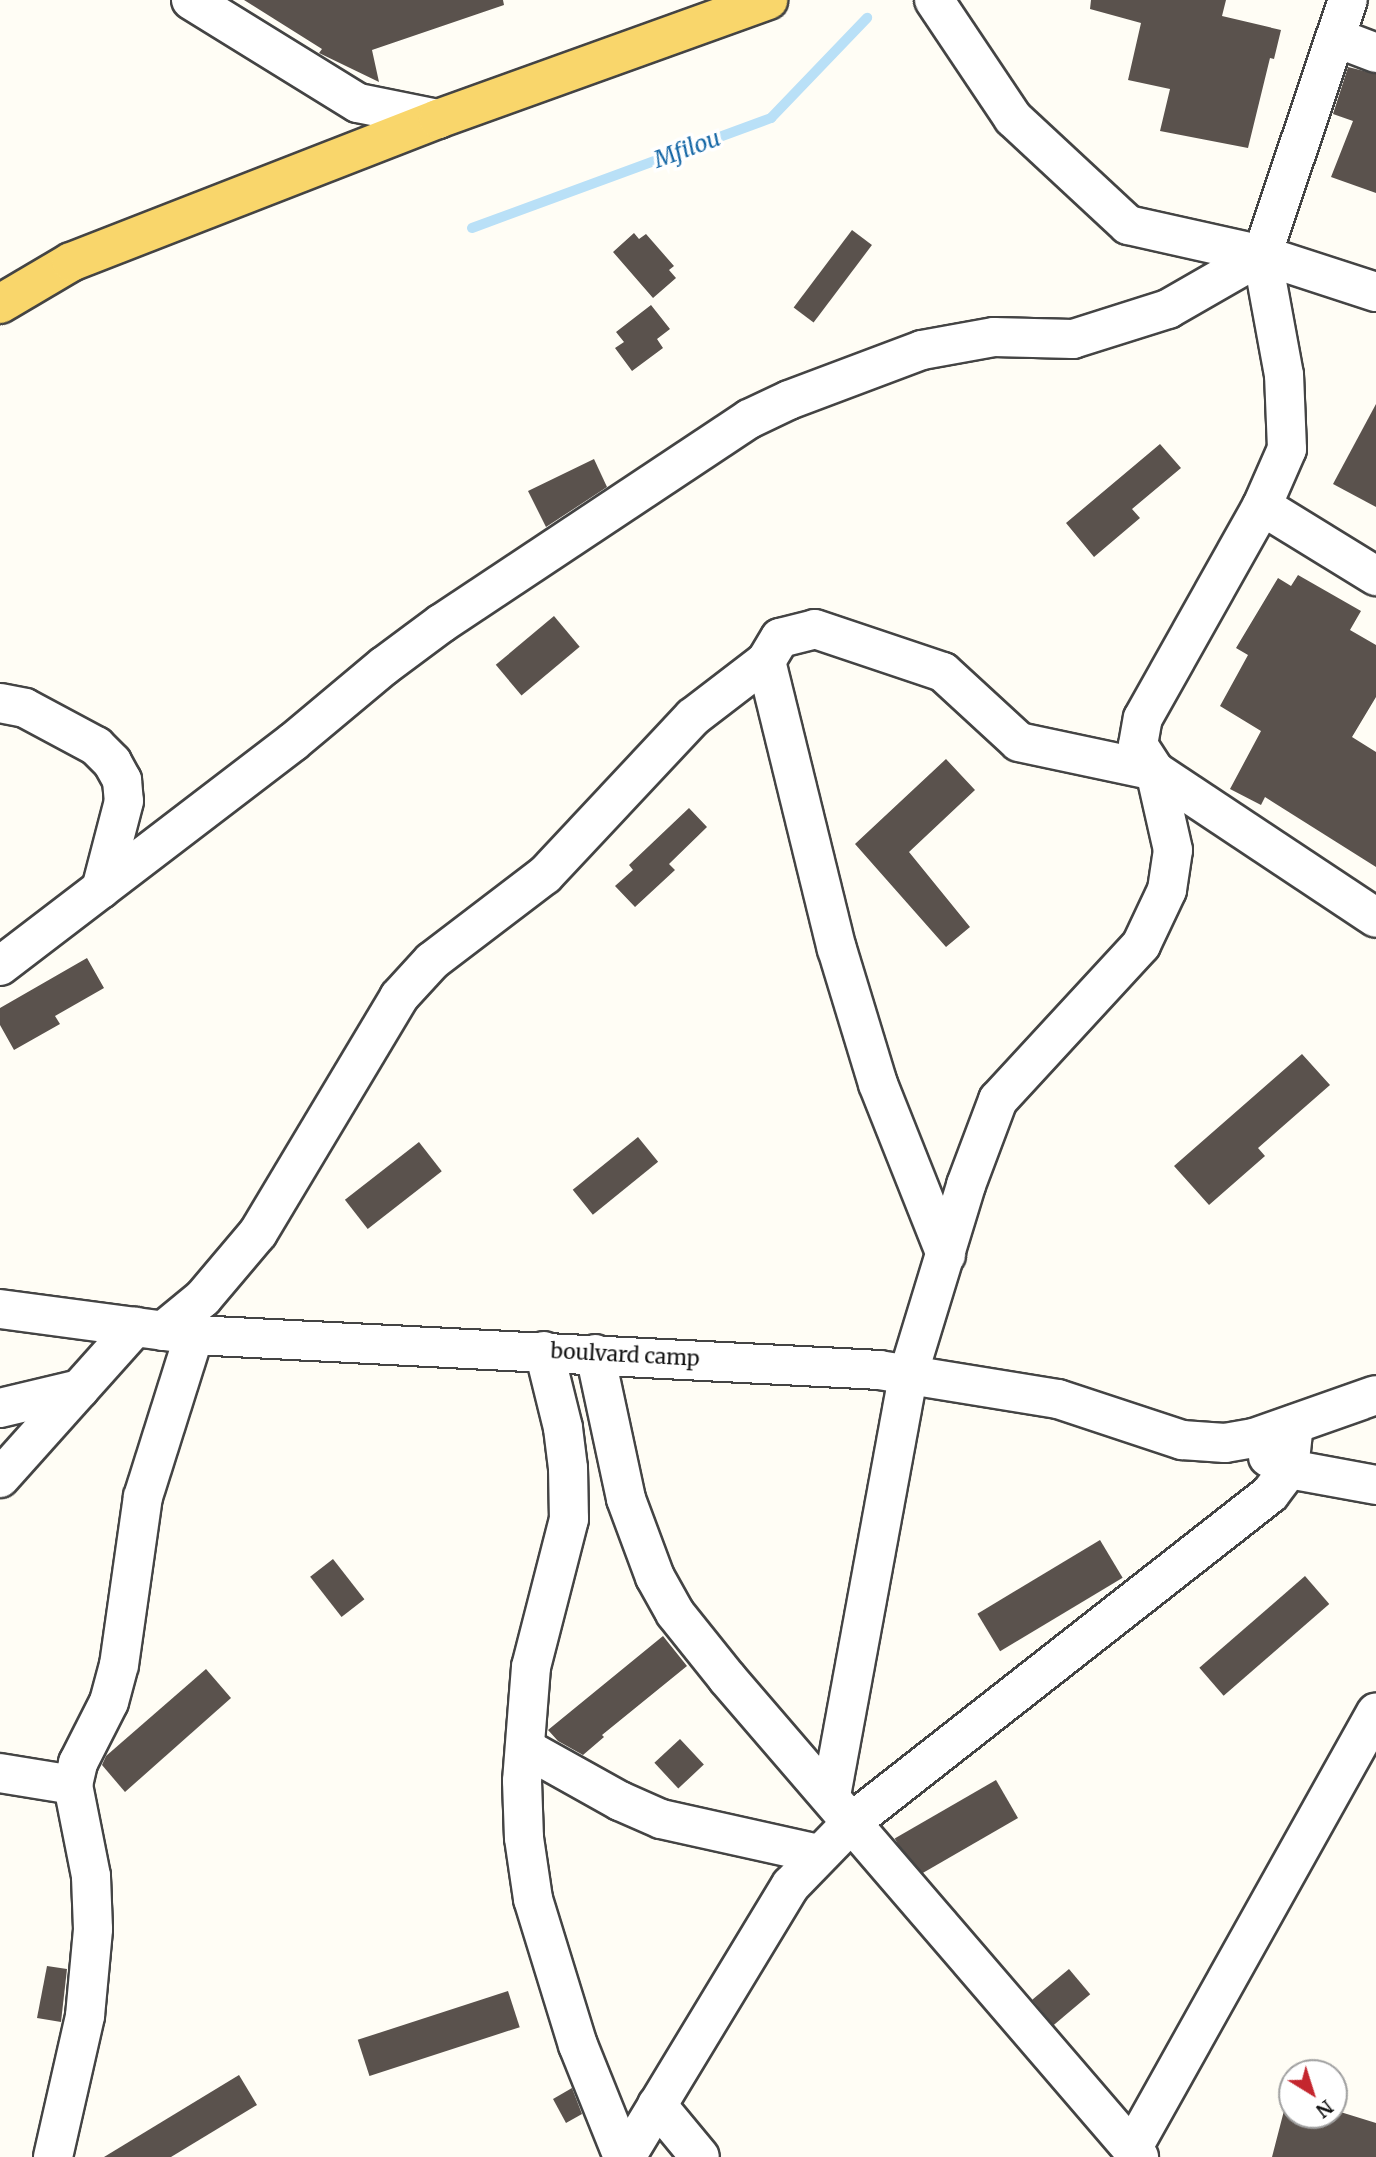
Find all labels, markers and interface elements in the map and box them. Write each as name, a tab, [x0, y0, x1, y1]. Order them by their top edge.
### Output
water label: Mfilou	[650, 124, 724, 174]
street label: boulvard camp	[550, 1339, 700, 1371]
north arrow	[1278, 2059, 1348, 2129]
text: N	[1311, 2095, 1338, 2123]

